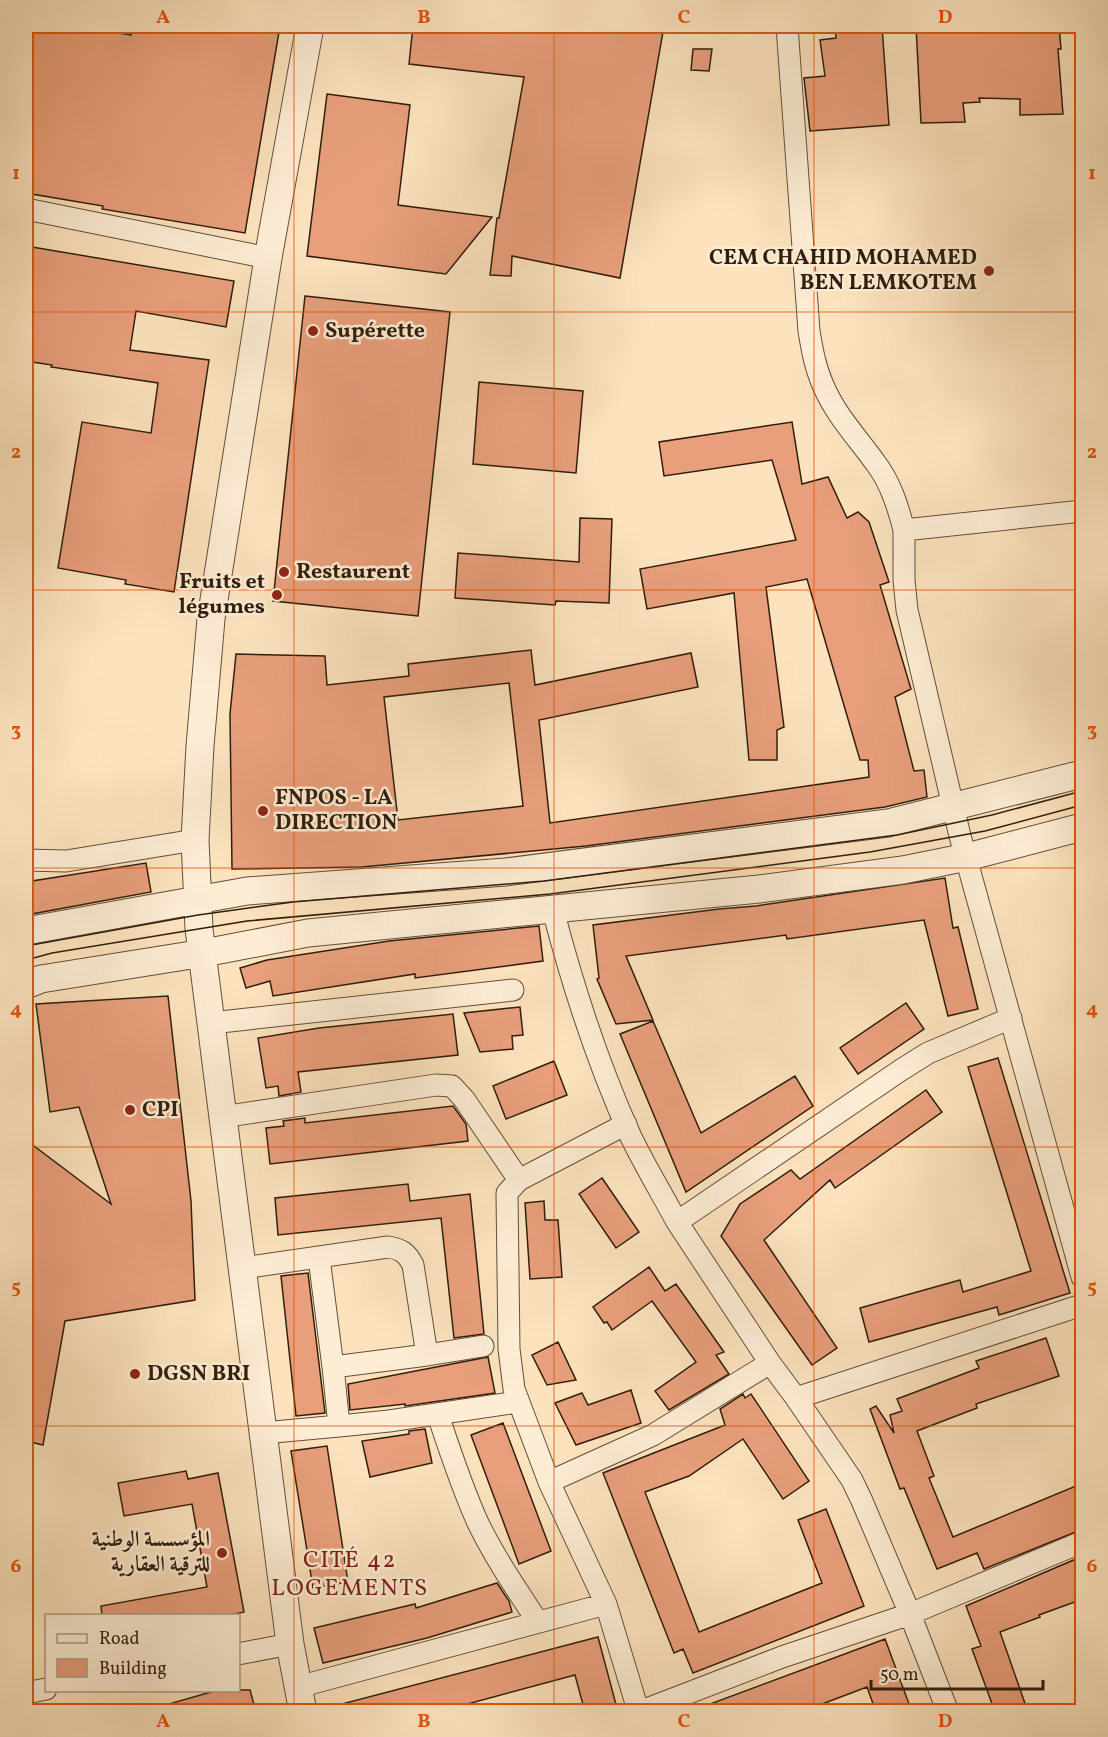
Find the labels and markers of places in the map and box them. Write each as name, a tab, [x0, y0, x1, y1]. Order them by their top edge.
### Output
place label: CEM CHAHID MOHAMED BEN LEMKOTEM	[709, 243, 977, 299]
marker: CEM CHAHID MOHAMED BEN LEMKOTEM	[982, 264, 996, 278]
place label: Supérette	[325, 316, 425, 347]
marker: Supérette	[306, 324, 320, 338]
place label: Restaurent	[296, 557, 410, 588]
marker: Restaurent	[277, 565, 291, 579]
place label: Fruits et légumes	[178, 567, 265, 623]
marker: Fruits et légumes	[270, 588, 284, 602]
place label: FNPOS - LA DIRECTION	[275, 783, 397, 839]
marker: FNPOS - LA DIRECTION	[256, 804, 270, 818]
place label: CPI	[142, 1095, 179, 1126]
marker: CPI	[123, 1103, 137, 1117]
place label: DGSN BRI	[147, 1359, 250, 1390]
marker: DGSN BRI	[128, 1367, 142, 1381]
place label: المؤسسسة الوطنية للترقية العقارية	[92, 1525, 210, 1581]
marker: المؤسسسة الوطنية للترقية العقارية	[215, 1546, 229, 1560]

